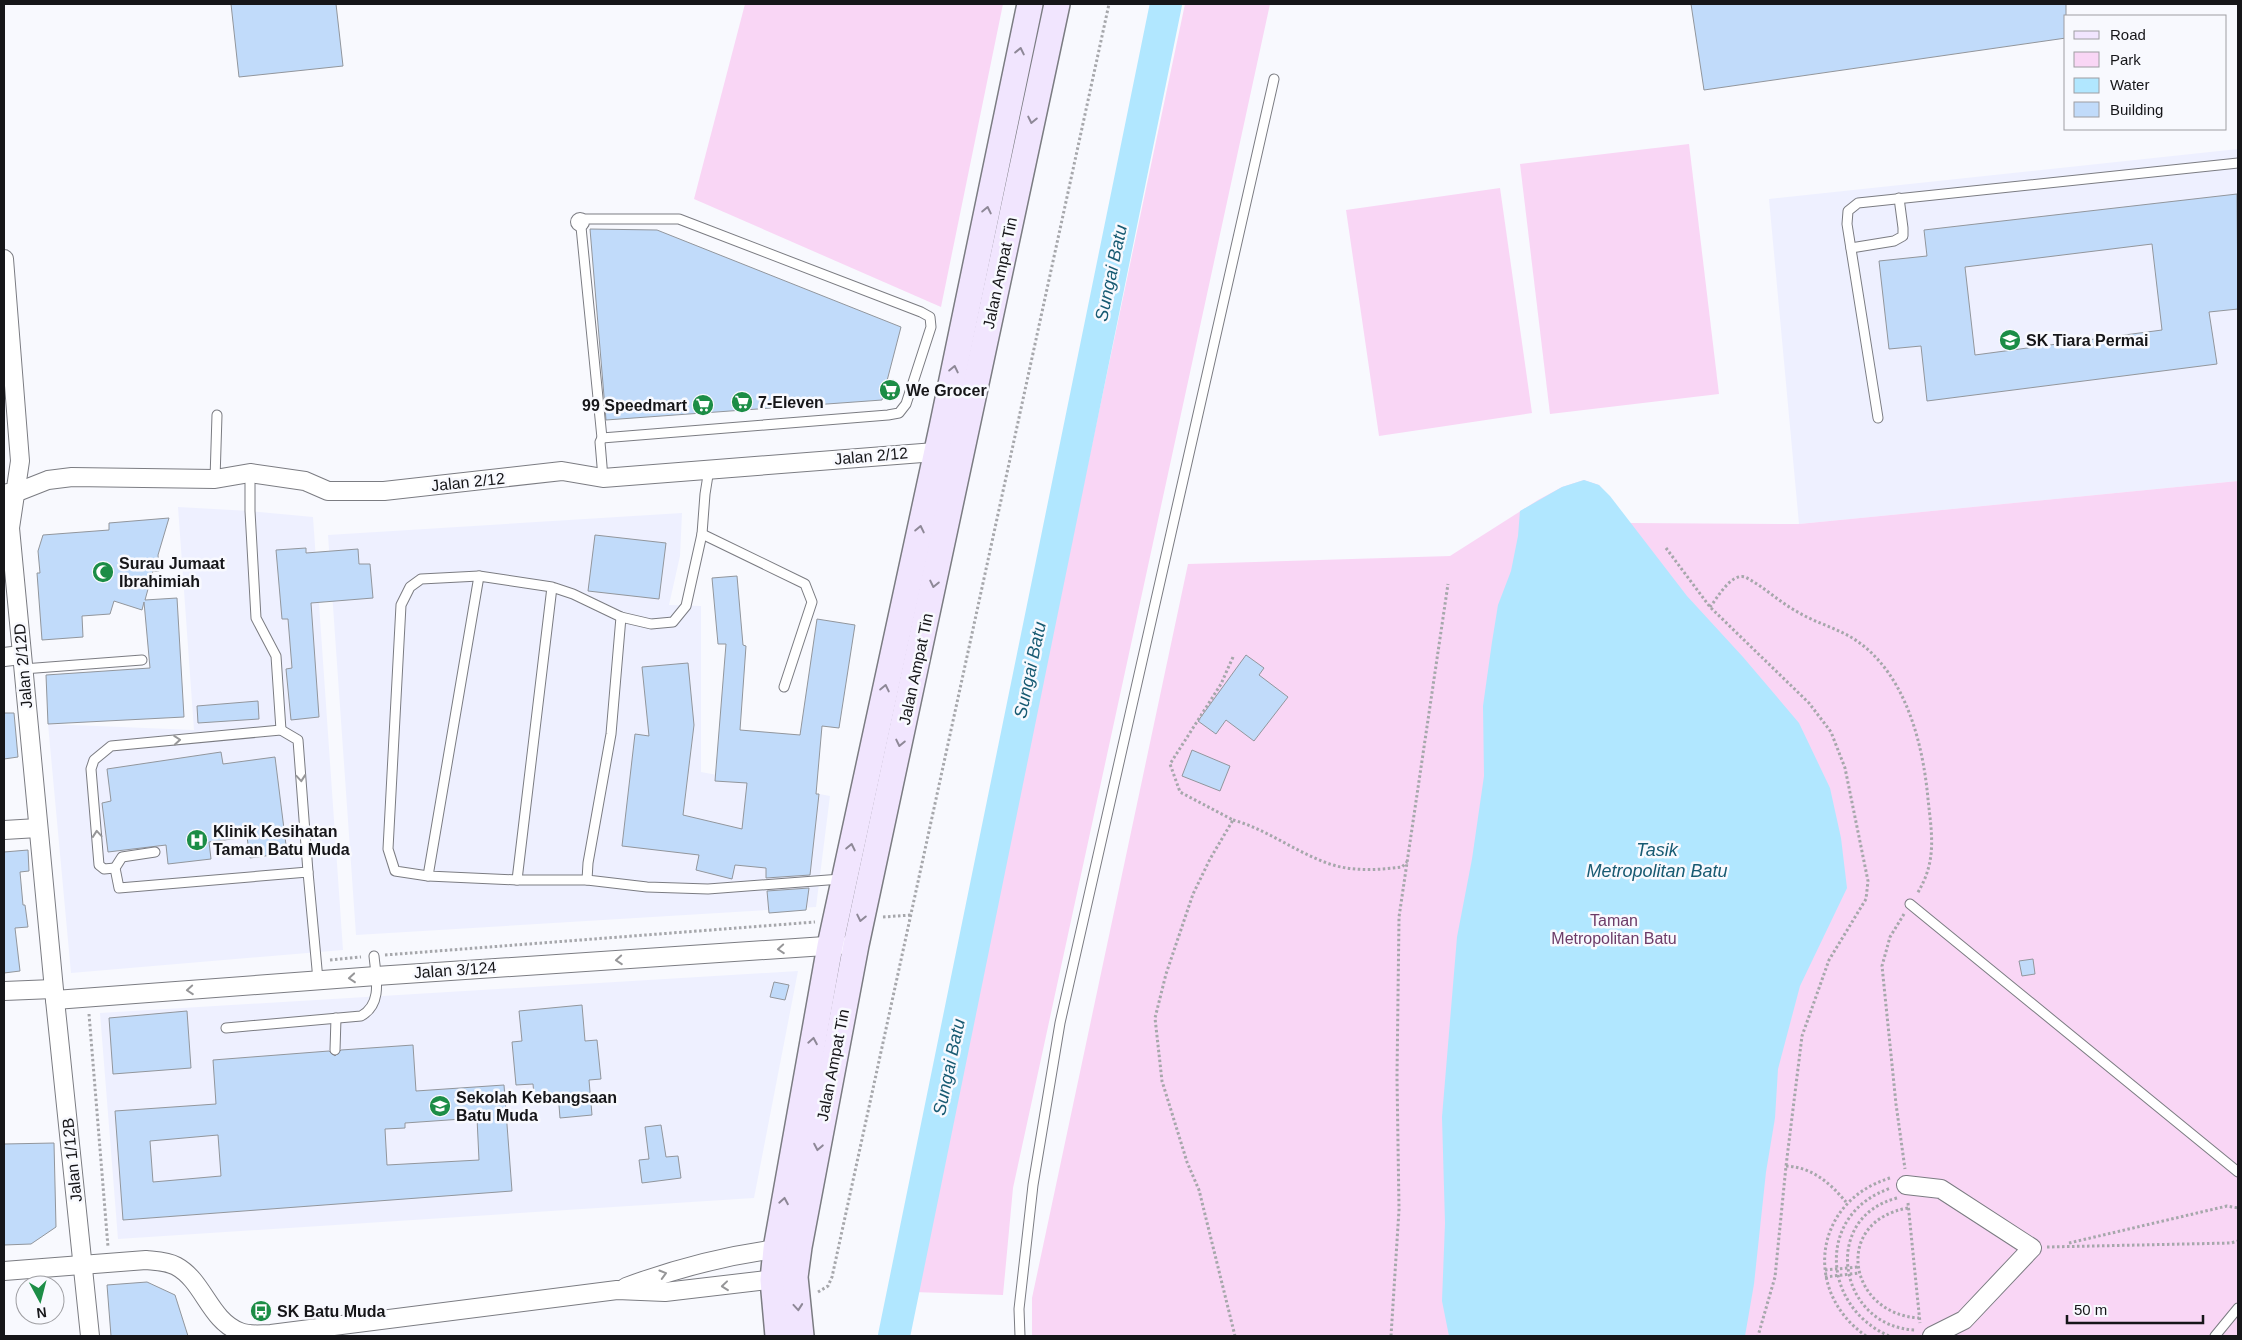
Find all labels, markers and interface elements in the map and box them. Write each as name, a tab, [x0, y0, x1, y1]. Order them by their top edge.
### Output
legend	[2064, 15, 2227, 130]
text: Road	[2110, 26, 2146, 43]
one-way arrow	[1014, 46, 1025, 55]
text: Park	[2110, 51, 2141, 68]
text: Water	[2110, 76, 2149, 93]
text: Building	[2110, 101, 2163, 118]
one-way arrow	[1028, 116, 1038, 124]
one-way arrow	[981, 206, 992, 214]
street label: Jalan Ampat Tin	[980, 216, 1020, 330]
water label: Sungai Batu	[1091, 223, 1131, 323]
school or university icon: SK Tiara Permai	[1998, 328, 2022, 352]
place label: SK Tiara Permai	[2026, 332, 2148, 349]
one-way arrow	[948, 365, 959, 374]
supermarket icon: We Grocer	[878, 378, 902, 402]
place label: We Grocer	[906, 382, 987, 399]
supermarket icon: 7-Eleven	[730, 390, 754, 414]
supermarket icon: 99 Speedmart	[691, 393, 715, 417]
place label: 7-Eleven	[758, 394, 824, 411]
place label: 99 Speedmart	[582, 397, 688, 414]
street label: Jalan 2/12	[833, 444, 909, 468]
street label: Jalan 2/12	[430, 470, 506, 494]
one-way arrow	[914, 525, 925, 534]
place label: Surau Jumaat Ibrahimiah	[119, 555, 225, 590]
mosque icon: Surau Jumaat Ibrahimiah	[91, 560, 115, 584]
one-way arrow	[929, 579, 940, 588]
street label: Jalan Ampat Tin	[896, 612, 936, 726]
water label: Sungai Batu	[1010, 620, 1050, 720]
street label: Jalan 2/12D	[11, 623, 35, 709]
one-way arrow	[880, 684, 890, 693]
one-way arrow	[173, 735, 181, 746]
one-way arrow	[895, 738, 905, 747]
one-way arrow	[295, 774, 306, 782]
place label: Klinik Kesihatan Taman Batu Muda	[213, 823, 350, 858]
hospital icon: Klinik Kesihatan Taman Batu Muda	[185, 828, 209, 852]
one-way arrow	[91, 830, 102, 838]
water label: Tasik Metropolitan Batu	[1586, 840, 1728, 881]
one-way arrow	[845, 843, 856, 851]
park label: Taman Metropolitan Batu	[1551, 912, 1677, 947]
one-way arrow	[857, 914, 867, 923]
one-way arrow	[777, 944, 785, 955]
one-way arrow	[614, 954, 622, 965]
street label: Jalan 3/124	[413, 959, 497, 981]
one-way arrow	[348, 972, 356, 983]
one-way arrow	[186, 984, 194, 995]
street label: Jalan Ampat Tin	[814, 1008, 852, 1122]
water label: Sungai Batu	[929, 1017, 969, 1117]
one-way arrow	[807, 1037, 817, 1046]
place label: Sekolah Kebangsaan Batu Muda	[456, 1089, 617, 1124]
school or university icon: Sekolah Kebangsaan Batu Muda	[428, 1094, 452, 1118]
street label: Jalan 1/12B	[59, 1117, 85, 1203]
one-way arrow	[813, 1143, 823, 1152]
one-way arrow	[779, 1197, 789, 1206]
one-way arrow	[658, 1270, 666, 1280]
north arrow	[15, 1275, 65, 1325]
one-way arrow	[720, 1280, 728, 1291]
scale bar	[2067, 1292, 2203, 1324]
bus stop icon: SK Batu Muda	[249, 1299, 273, 1323]
text: 50 m	[2074, 1301, 2107, 1318]
place label: SK Batu Muda	[277, 1303, 386, 1320]
one-way arrow	[792, 1303, 803, 1311]
text: N	[36, 1304, 48, 1321]

